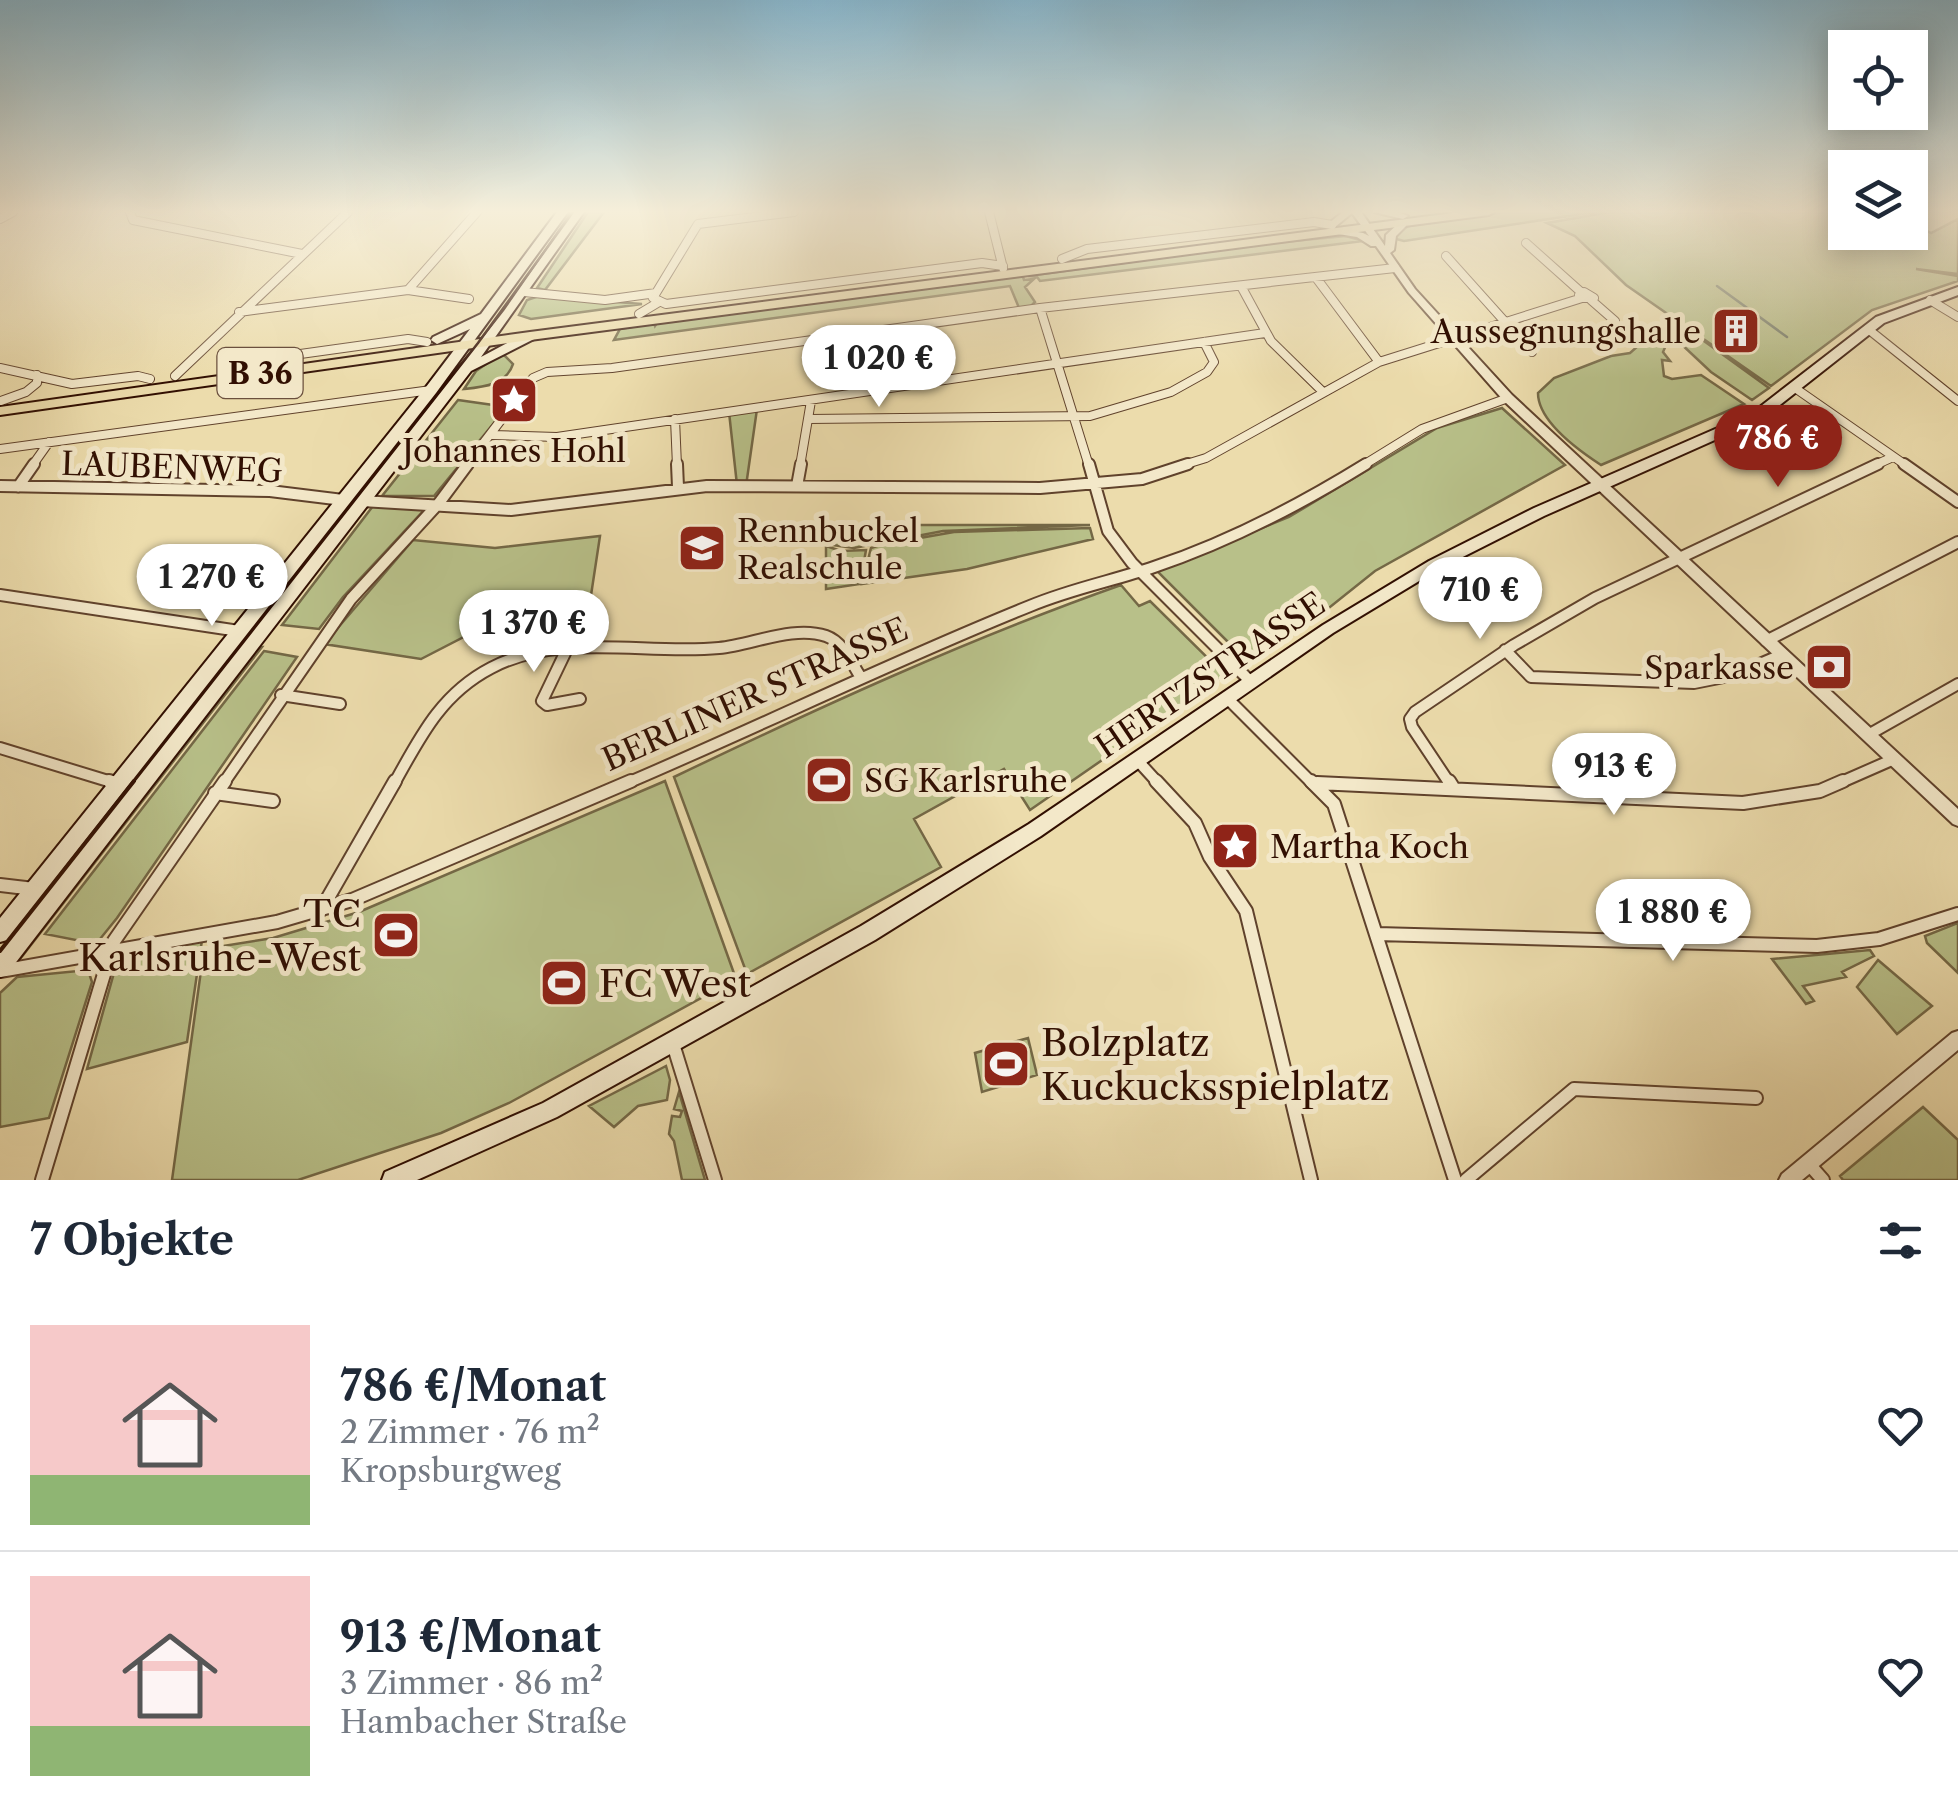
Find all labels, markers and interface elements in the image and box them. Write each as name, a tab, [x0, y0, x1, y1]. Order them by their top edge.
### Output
map controls	[1828, 30, 1928, 250]
button: locate	[1828, 30, 1928, 130]
button: layers	[1828, 150, 1928, 250]
building icon: Aussegnungshalle	[1710, 305, 1762, 357]
place label: Aussegnungshalle	[1430, 312, 1701, 351]
pin: 1 020 €	[787, 325, 971, 410]
text: 1 020 €	[824, 338, 934, 377]
road number: B 36	[218, 348, 302, 398]
place icon: Johannes Hohl	[488, 374, 540, 426]
pin: 786 €	[1708, 405, 1848, 490]
text: 786 €	[1736, 418, 1820, 457]
place label: Johannes Hohl	[397, 431, 626, 470]
street label: LAUBENWEG	[61, 444, 283, 490]
place label: Rennbuckel Realschule	[737, 511, 919, 587]
school or university icon: Rennbuckel Realschule	[676, 522, 728, 574]
pin: 1 270 €	[120, 544, 304, 629]
text: 1 270 €	[159, 557, 265, 596]
pin: 710 €	[1410, 557, 1550, 642]
text: 710 €	[1440, 570, 1520, 609]
street label: HERTZSTRASSE	[1088, 584, 1332, 766]
pin: 1 370 €	[442, 590, 626, 675]
text: 1 370 €	[481, 603, 587, 642]
street label: BERLINER STRASSE	[596, 609, 914, 779]
bank icon: Sparkasse	[1803, 641, 1855, 693]
place label: Sparkasse	[1644, 648, 1794, 687]
pin: 913 €	[1544, 733, 1684, 818]
text: 913 €	[1574, 746, 1654, 785]
sports icon: SG Karlsruhe	[803, 754, 855, 806]
place label: SG Karlsruhe	[864, 761, 1067, 800]
place icon: Martha Koch	[1209, 820, 1261, 872]
place label: Martha Koch	[1270, 827, 1469, 866]
pin: 1 880 €	[1581, 879, 1765, 964]
place label: TC Karlsruhe-West	[78, 890, 362, 981]
text: 1 880 €	[1618, 892, 1728, 931]
sports icon: TC Karlsruhe-West	[370, 909, 422, 961]
sports icon: FC West	[538, 957, 590, 1009]
place label: FC West	[599, 960, 752, 1007]
place label: Bolzplatz Kuckucksspielplatz	[1041, 1019, 1390, 1110]
sports icon: Bolzplatz Kuckucksspielplatz	[980, 1038, 1032, 1090]
icon: filters	[1873, 1213, 1928, 1268]
text: 7 Objekte	[30, 1214, 234, 1266]
text: 786 €/Monat	[340, 1360, 606, 1412]
icon: home	[110, 1365, 230, 1485]
icon: heart	[1873, 1398, 1928, 1453]
text: 2 Zimmer · 76 m²	[340, 1412, 600, 1451]
text: Kropsburgweg	[340, 1451, 561, 1490]
text: 913 €/Monat	[340, 1611, 601, 1663]
icon: home	[110, 1616, 230, 1736]
icon: heart	[1873, 1649, 1928, 1704]
text: 3 Zimmer · 86 m²	[340, 1663, 603, 1702]
text: Hambacher Straße	[340, 1702, 627, 1741]

